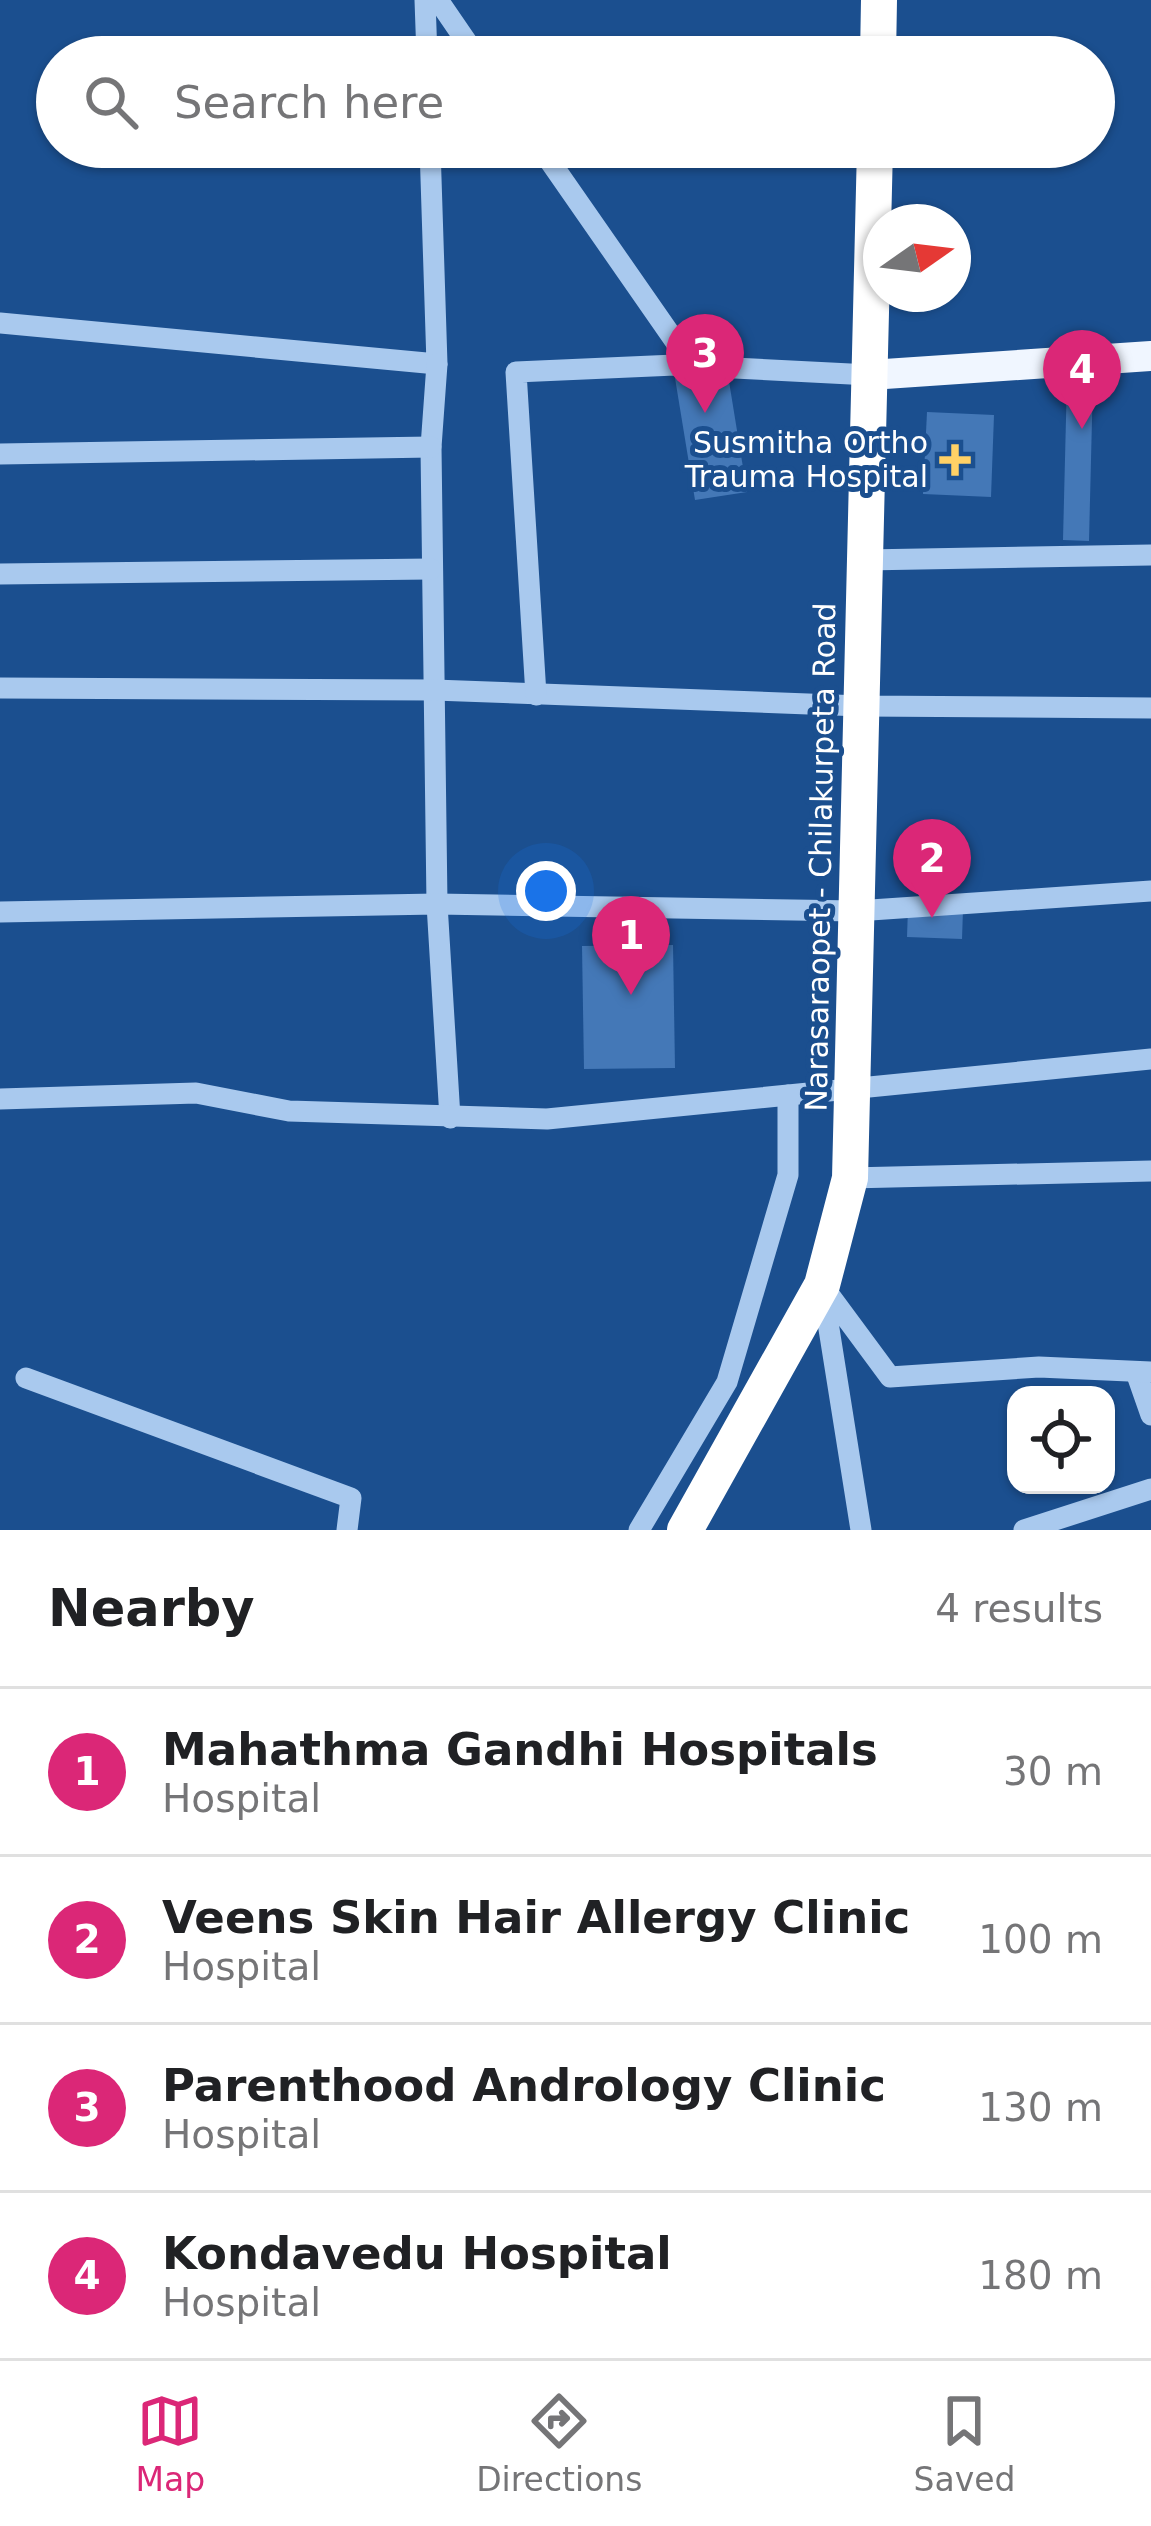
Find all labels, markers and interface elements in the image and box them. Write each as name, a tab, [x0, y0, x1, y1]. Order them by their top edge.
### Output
search box	[36, 36, 1115, 168]
icon: search	[78, 69, 144, 135]
text: Search here	[174, 76, 444, 129]
north arrow	[863, 204, 971, 312]
pin: 3	[666, 314, 744, 413]
pin: 4	[1043, 330, 1121, 429]
place label: Susmitha Ortho Trauma Hospital	[684, 425, 928, 494]
marker: Susmitha Ortho Trauma Hospital	[939, 444, 971, 476]
street label: Narasaraopet - Chilakurpeta Road	[799, 602, 842, 1112]
pin: 2	[893, 819, 971, 918]
your location	[516, 861, 576, 921]
pin: 1	[592, 896, 670, 995]
map controls	[1007, 1386, 1115, 1494]
button: locate	[1007, 1386, 1115, 1494]
text: Nearby	[48, 1579, 255, 1638]
text: 4 results	[935, 1586, 1103, 1631]
text: Mahathma Gandhi Hospitals	[162, 1723, 878, 1776]
text: 1	[73, 1749, 101, 1794]
text: 30 m	[1003, 1749, 1103, 1794]
text: Hospital	[162, 1776, 321, 1821]
text: Veens Skin Hair Allergy Clinic	[162, 1891, 910, 1944]
text: 2	[73, 1917, 101, 1962]
text: 100 m	[978, 1917, 1103, 1962]
text: Hospital	[162, 1944, 321, 1989]
text: Parenthood Andrology Clinic	[162, 2059, 886, 2112]
text: 3	[73, 2085, 101, 2130]
text: 130 m	[978, 2085, 1103, 2130]
text: Hospital	[162, 2112, 321, 2157]
text: Kondavedu Hospital	[162, 2227, 672, 2280]
text: 4	[73, 2253, 101, 2298]
text: 180 m	[978, 2253, 1103, 2298]
text: Hospital	[162, 2280, 321, 2325]
tab: Map	[136, 2388, 205, 2499]
tab: Directions	[476, 2388, 642, 2499]
tab: Saved	[914, 2388, 1015, 2499]

